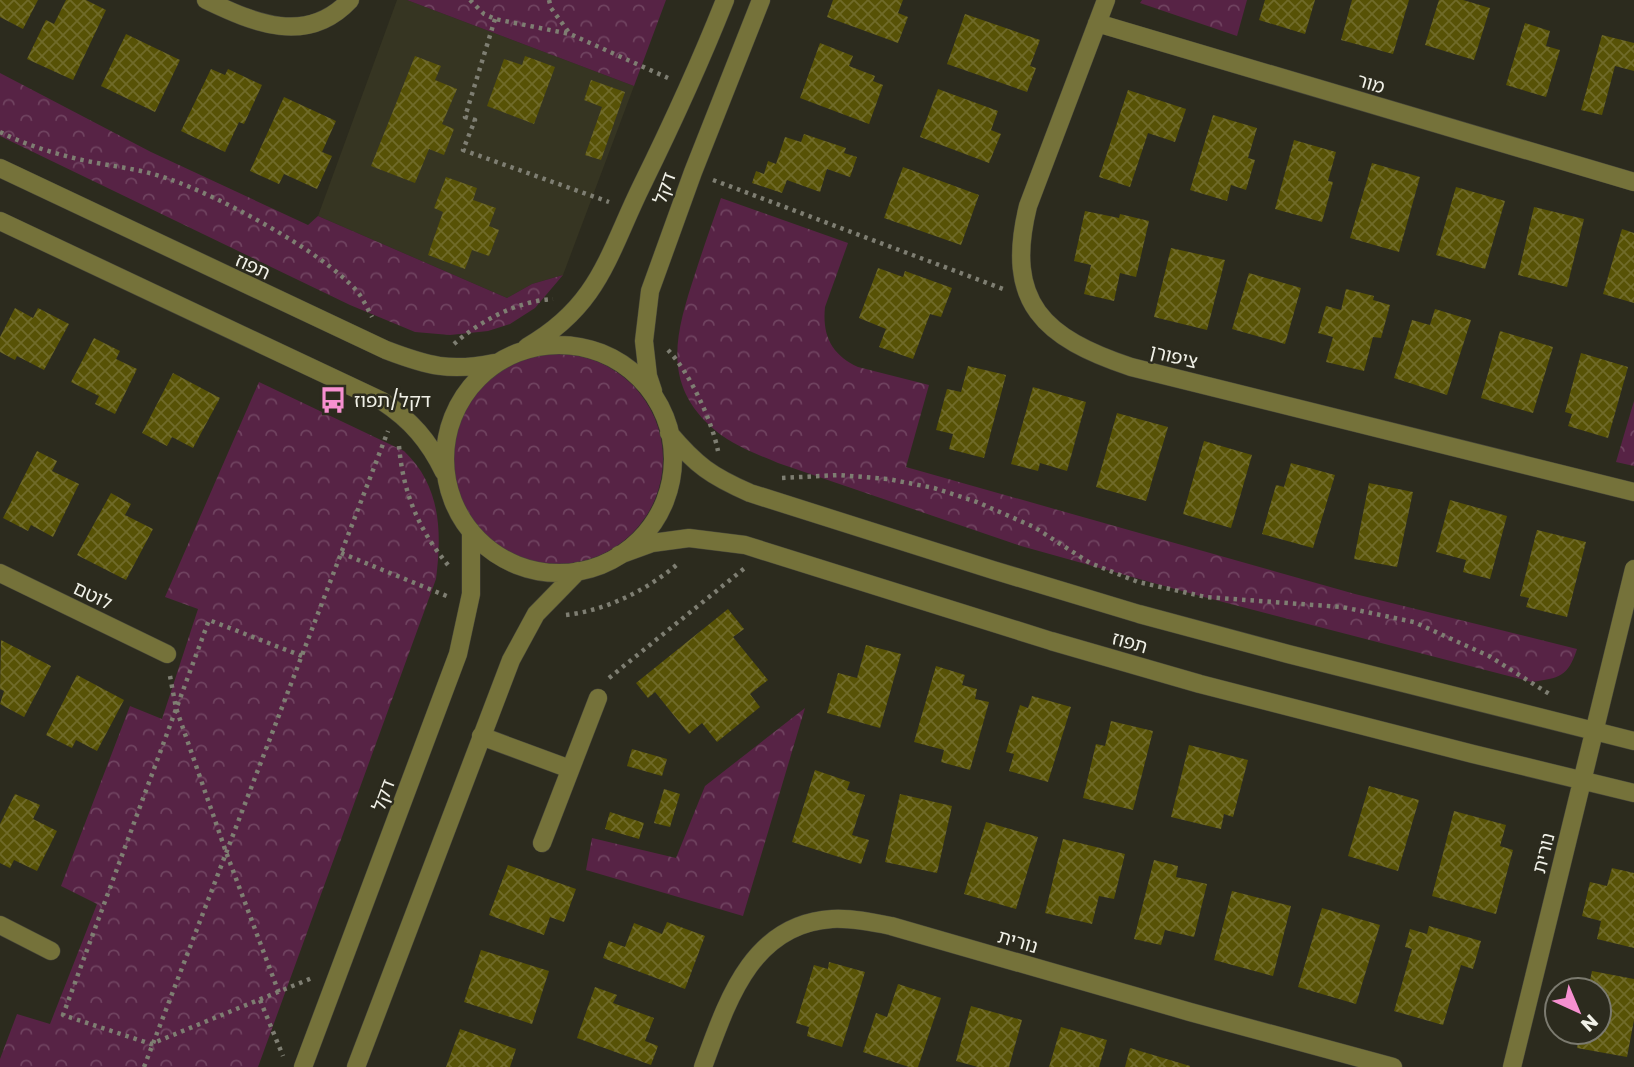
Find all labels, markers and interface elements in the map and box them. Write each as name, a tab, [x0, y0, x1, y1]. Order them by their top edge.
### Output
street label: מור	[1354, 67, 1388, 100]
street label: דקל	[646, 168, 683, 208]
street label: תפוז	[231, 247, 275, 286]
street label: ציפורן	[1147, 338, 1201, 375]
bus stop icon: דקל/תפוז	[318, 385, 348, 415]
place label: דקל/תפוז	[354, 387, 431, 414]
street label: לוטם	[69, 574, 117, 616]
street label: תפוז	[1109, 625, 1151, 660]
street label: דקל	[365, 775, 402, 815]
street label: נורית	[1525, 830, 1562, 876]
street label: נורית	[994, 923, 1041, 960]
north arrow	[1543, 976, 1613, 1046]
text: N	[1575, 1008, 1604, 1038]

